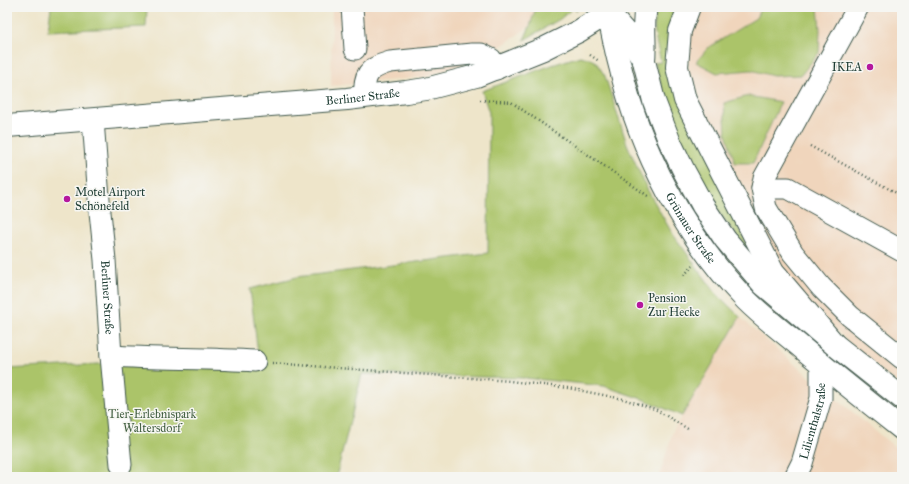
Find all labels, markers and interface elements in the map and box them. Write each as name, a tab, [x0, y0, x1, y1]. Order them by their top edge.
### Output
place label: IKEA	[832, 60, 862, 74]
marker: IKEA	[865, 62, 875, 72]
street label: Berliner Straße	[325, 86, 401, 108]
place label: Motel Airport Schönefeld	[75, 185, 146, 213]
street label: Grünauer Straße	[663, 190, 719, 266]
marker: Motel Airport Schönefeld	[62, 194, 72, 204]
street label: Berliner Straße	[98, 260, 117, 335]
place label: Pension Zur Hecke	[648, 291, 700, 319]
marker: Pension Zur Hecke	[635, 300, 645, 310]
street label: Lilienthalstraße	[796, 383, 828, 461]
park label: Tier-Erlebnispark Waltersdorf	[108, 407, 196, 435]

